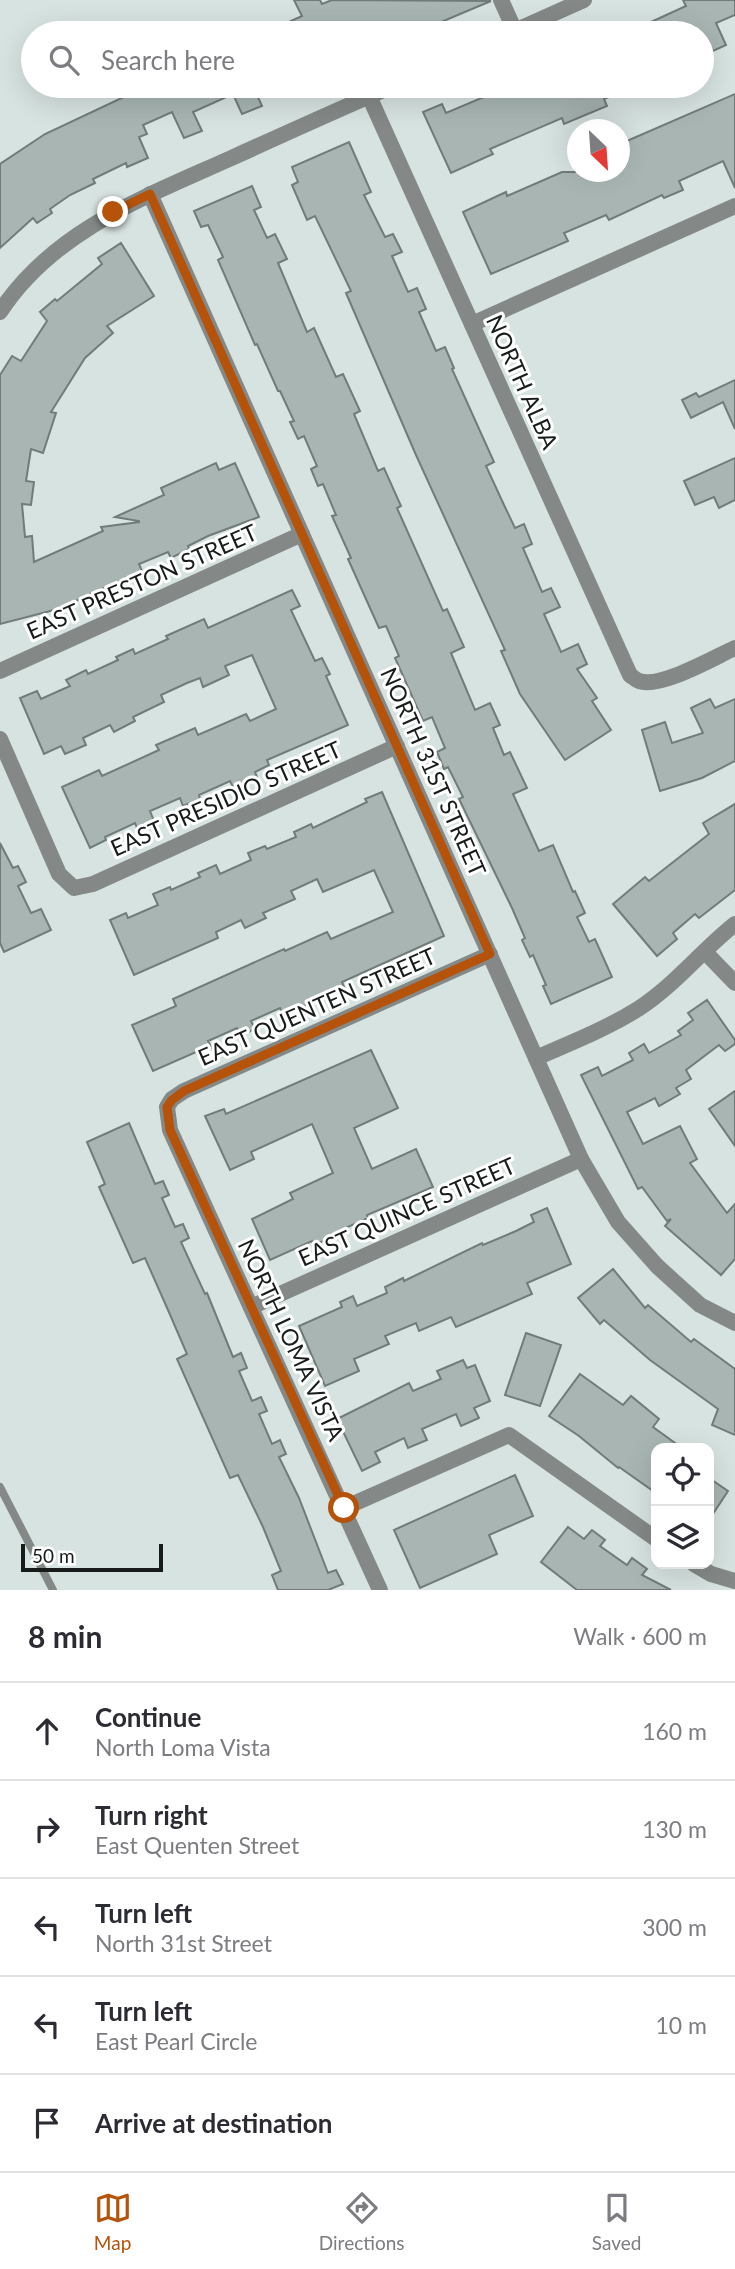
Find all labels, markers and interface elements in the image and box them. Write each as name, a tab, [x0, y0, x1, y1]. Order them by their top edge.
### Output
search box	[21, 21, 714, 98]
icon: search	[45, 41, 83, 79]
text: Search here	[101, 44, 235, 76]
north arrow	[567, 119, 630, 182]
route end	[97, 196, 128, 227]
street label: NORTH ALBA	[481, 310, 565, 453]
street label: EAST PRESTON STREET	[22, 517, 262, 645]
street label: NORTH 31ST STREET	[375, 663, 493, 881]
street label: EAST PRESIDIO STREET	[106, 734, 346, 862]
street label: EAST QUENTEN STREET	[193, 941, 440, 1071]
street label: EAST QUINCE STREET	[294, 1150, 520, 1272]
street label: NORTH LOMA VISTA	[233, 1234, 351, 1445]
map controls	[651, 1443, 714, 1569]
button: locate	[651, 1443, 714, 1506]
route start	[328, 1492, 359, 1523]
button: layers	[651, 1506, 714, 1569]
scale bar	[21, 1541, 163, 1573]
text: 50 m	[32, 1544, 75, 1567]
text: 8 min	[28, 1618, 102, 1654]
text: Walk · 600 m	[573, 1622, 707, 1650]
text: Continue	[95, 1701, 201, 1733]
icon: ahead	[28, 1712, 66, 1750]
text: 160 m	[642, 1717, 707, 1745]
text: North Loma Vista	[95, 1733, 271, 1761]
text: Turn right	[95, 1799, 208, 1831]
icon: right	[28, 1810, 66, 1848]
text: 130 m	[642, 1815, 707, 1843]
text: East Quenten Street	[95, 1831, 299, 1859]
text: Turn left	[95, 1897, 192, 1929]
icon: left	[28, 1908, 66, 1946]
text: 300 m	[642, 1913, 707, 1941]
text: North 31st Street	[95, 1929, 272, 1957]
text: Turn left	[95, 1995, 192, 2027]
icon: left	[28, 2006, 66, 2044]
text: 10 m	[656, 2011, 707, 2039]
text: East Pearl Circle	[95, 2027, 257, 2055]
icon: arrive	[28, 2104, 66, 2142]
text: Arrive at destination	[95, 2107, 332, 2139]
tab: Map	[94, 2189, 132, 2254]
tab: Directions	[319, 2189, 405, 2254]
tab: Saved	[592, 2189, 641, 2254]

